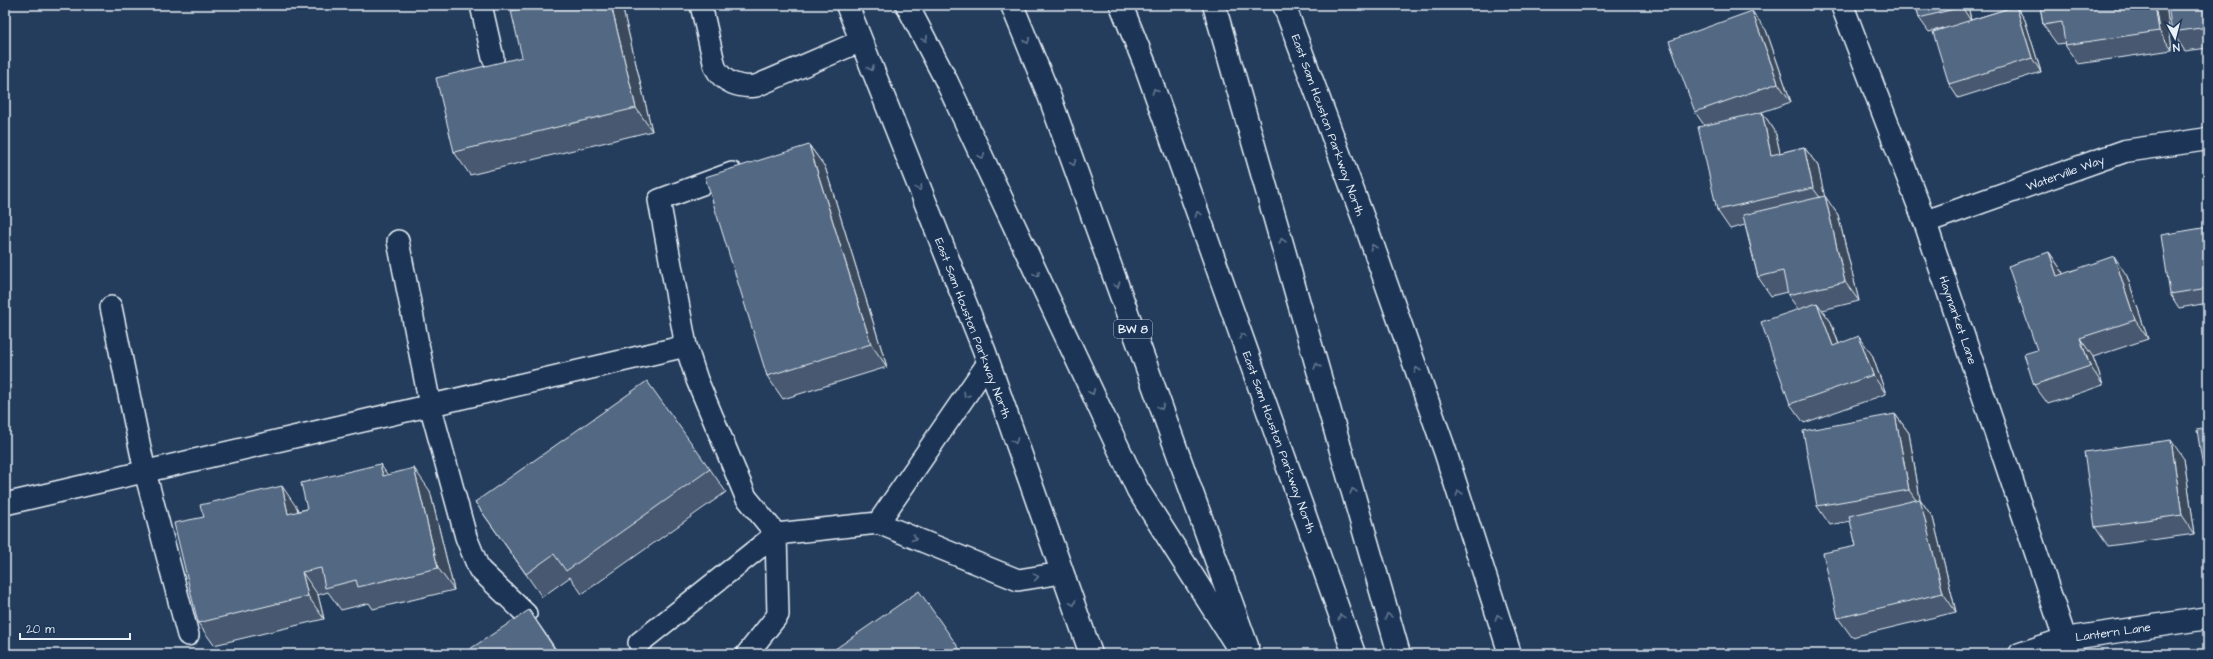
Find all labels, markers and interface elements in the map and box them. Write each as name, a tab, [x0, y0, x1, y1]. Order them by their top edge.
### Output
north arrow	[2155, 18, 2195, 58]
street label: East Sam Houston Parkway North	[1286, 32, 1368, 219]
one-way arrow	[920, 35, 928, 43]
one-way arrow	[1022, 38, 1030, 45]
text: N	[2172, 40, 2180, 55]
one-way arrow	[867, 64, 875, 71]
one-way arrow	[1151, 88, 1160, 95]
street label: Waterville Way	[2024, 151, 2108, 196]
one-way arrow	[977, 152, 985, 160]
one-way arrow	[1068, 159, 1076, 166]
one-way arrow	[915, 185, 923, 192]
one-way arrow	[1195, 210, 1203, 217]
street label: East Sam Houston Parkway North	[929, 235, 1015, 421]
one-way arrow	[1278, 238, 1286, 245]
one-way arrow	[1370, 244, 1378, 251]
one-way arrow	[1032, 270, 1040, 277]
street label: Haymarket Lane	[1933, 274, 1981, 367]
one-way arrow	[1112, 281, 1121, 288]
road number: BW 8	[1114, 320, 1152, 338]
one-way arrow	[1238, 333, 1246, 340]
street label: East Sam Houston Parkway North	[1237, 349, 1319, 536]
one-way arrow	[1313, 363, 1322, 370]
one-way arrow	[1413, 367, 1421, 374]
one-way arrow	[1087, 387, 1095, 395]
one-way arrow	[963, 391, 971, 398]
one-way arrow	[1157, 404, 1165, 411]
one-way arrow	[1011, 437, 1019, 444]
one-way arrow	[1349, 488, 1358, 495]
one-way arrow	[1455, 490, 1464, 497]
one-way arrow	[909, 533, 917, 541]
one-way arrow	[1032, 573, 1039, 582]
one-way arrow	[1068, 599, 1077, 606]
one-way arrow	[1384, 613, 1393, 620]
one-way arrow	[1338, 614, 1346, 621]
one-way arrow	[1495, 614, 1503, 621]
scale bar	[20, 615, 130, 641]
street label: Lantern Lane	[2074, 619, 2152, 646]
text: 20 m	[26, 621, 55, 638]

